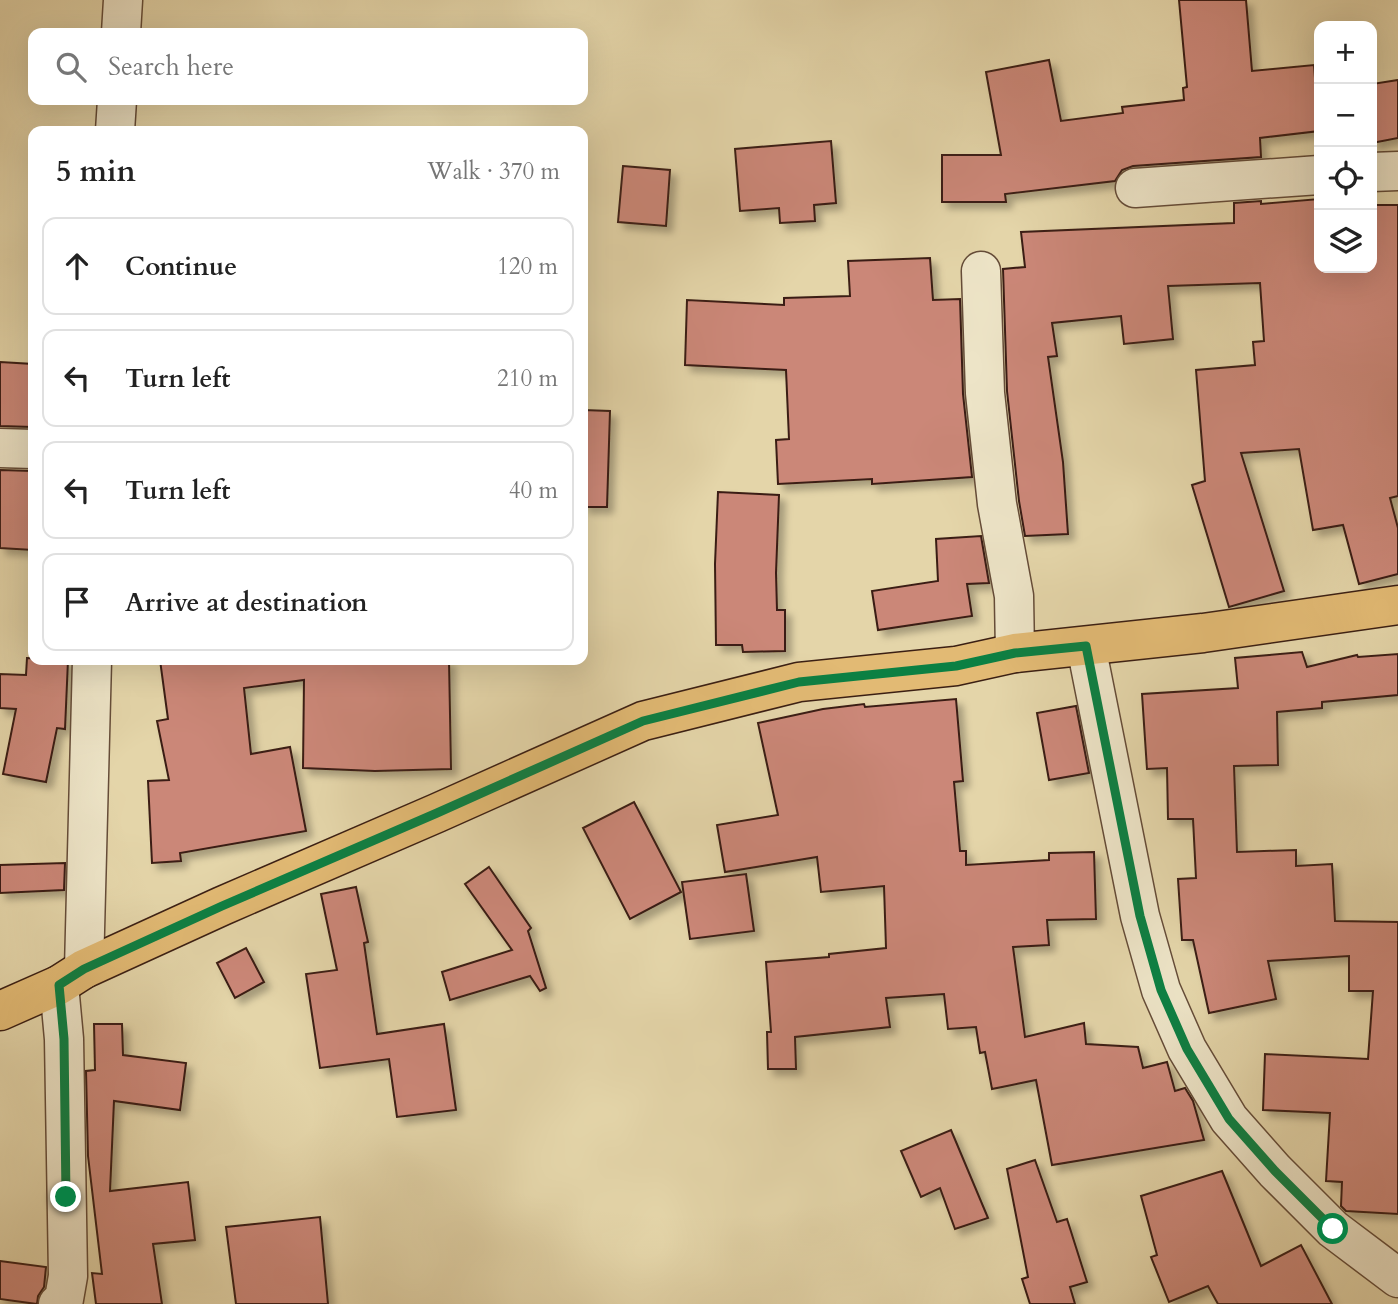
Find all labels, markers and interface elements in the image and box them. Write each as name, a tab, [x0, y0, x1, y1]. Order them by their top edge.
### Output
map controls	[1314, 21, 1377, 273]
button: +	[1314, 21, 1377, 84]
search box	[28, 28, 588, 105]
icon: search	[52, 48, 90, 86]
text: Search here	[108, 49, 234, 84]
button: −	[1314, 84, 1377, 147]
button: locate	[1314, 147, 1377, 210]
text: 5 min	[56, 151, 136, 192]
text: Walk · 370 m	[427, 156, 560, 187]
button: layers	[1314, 210, 1377, 273]
icon: ahead	[58, 247, 96, 285]
text: Continue	[125, 249, 237, 284]
text: 120 m	[497, 251, 558, 282]
icon: left	[58, 359, 96, 397]
text: Turn left	[125, 361, 230, 396]
text: 210 m	[497, 363, 558, 394]
icon: left	[58, 471, 96, 509]
text: Turn left	[125, 473, 230, 508]
text: 40 m	[509, 475, 558, 506]
icon: arrive	[58, 583, 96, 621]
text: Arrive at destination	[125, 585, 368, 620]
route end	[50, 1181, 81, 1212]
route start	[1317, 1213, 1348, 1244]

